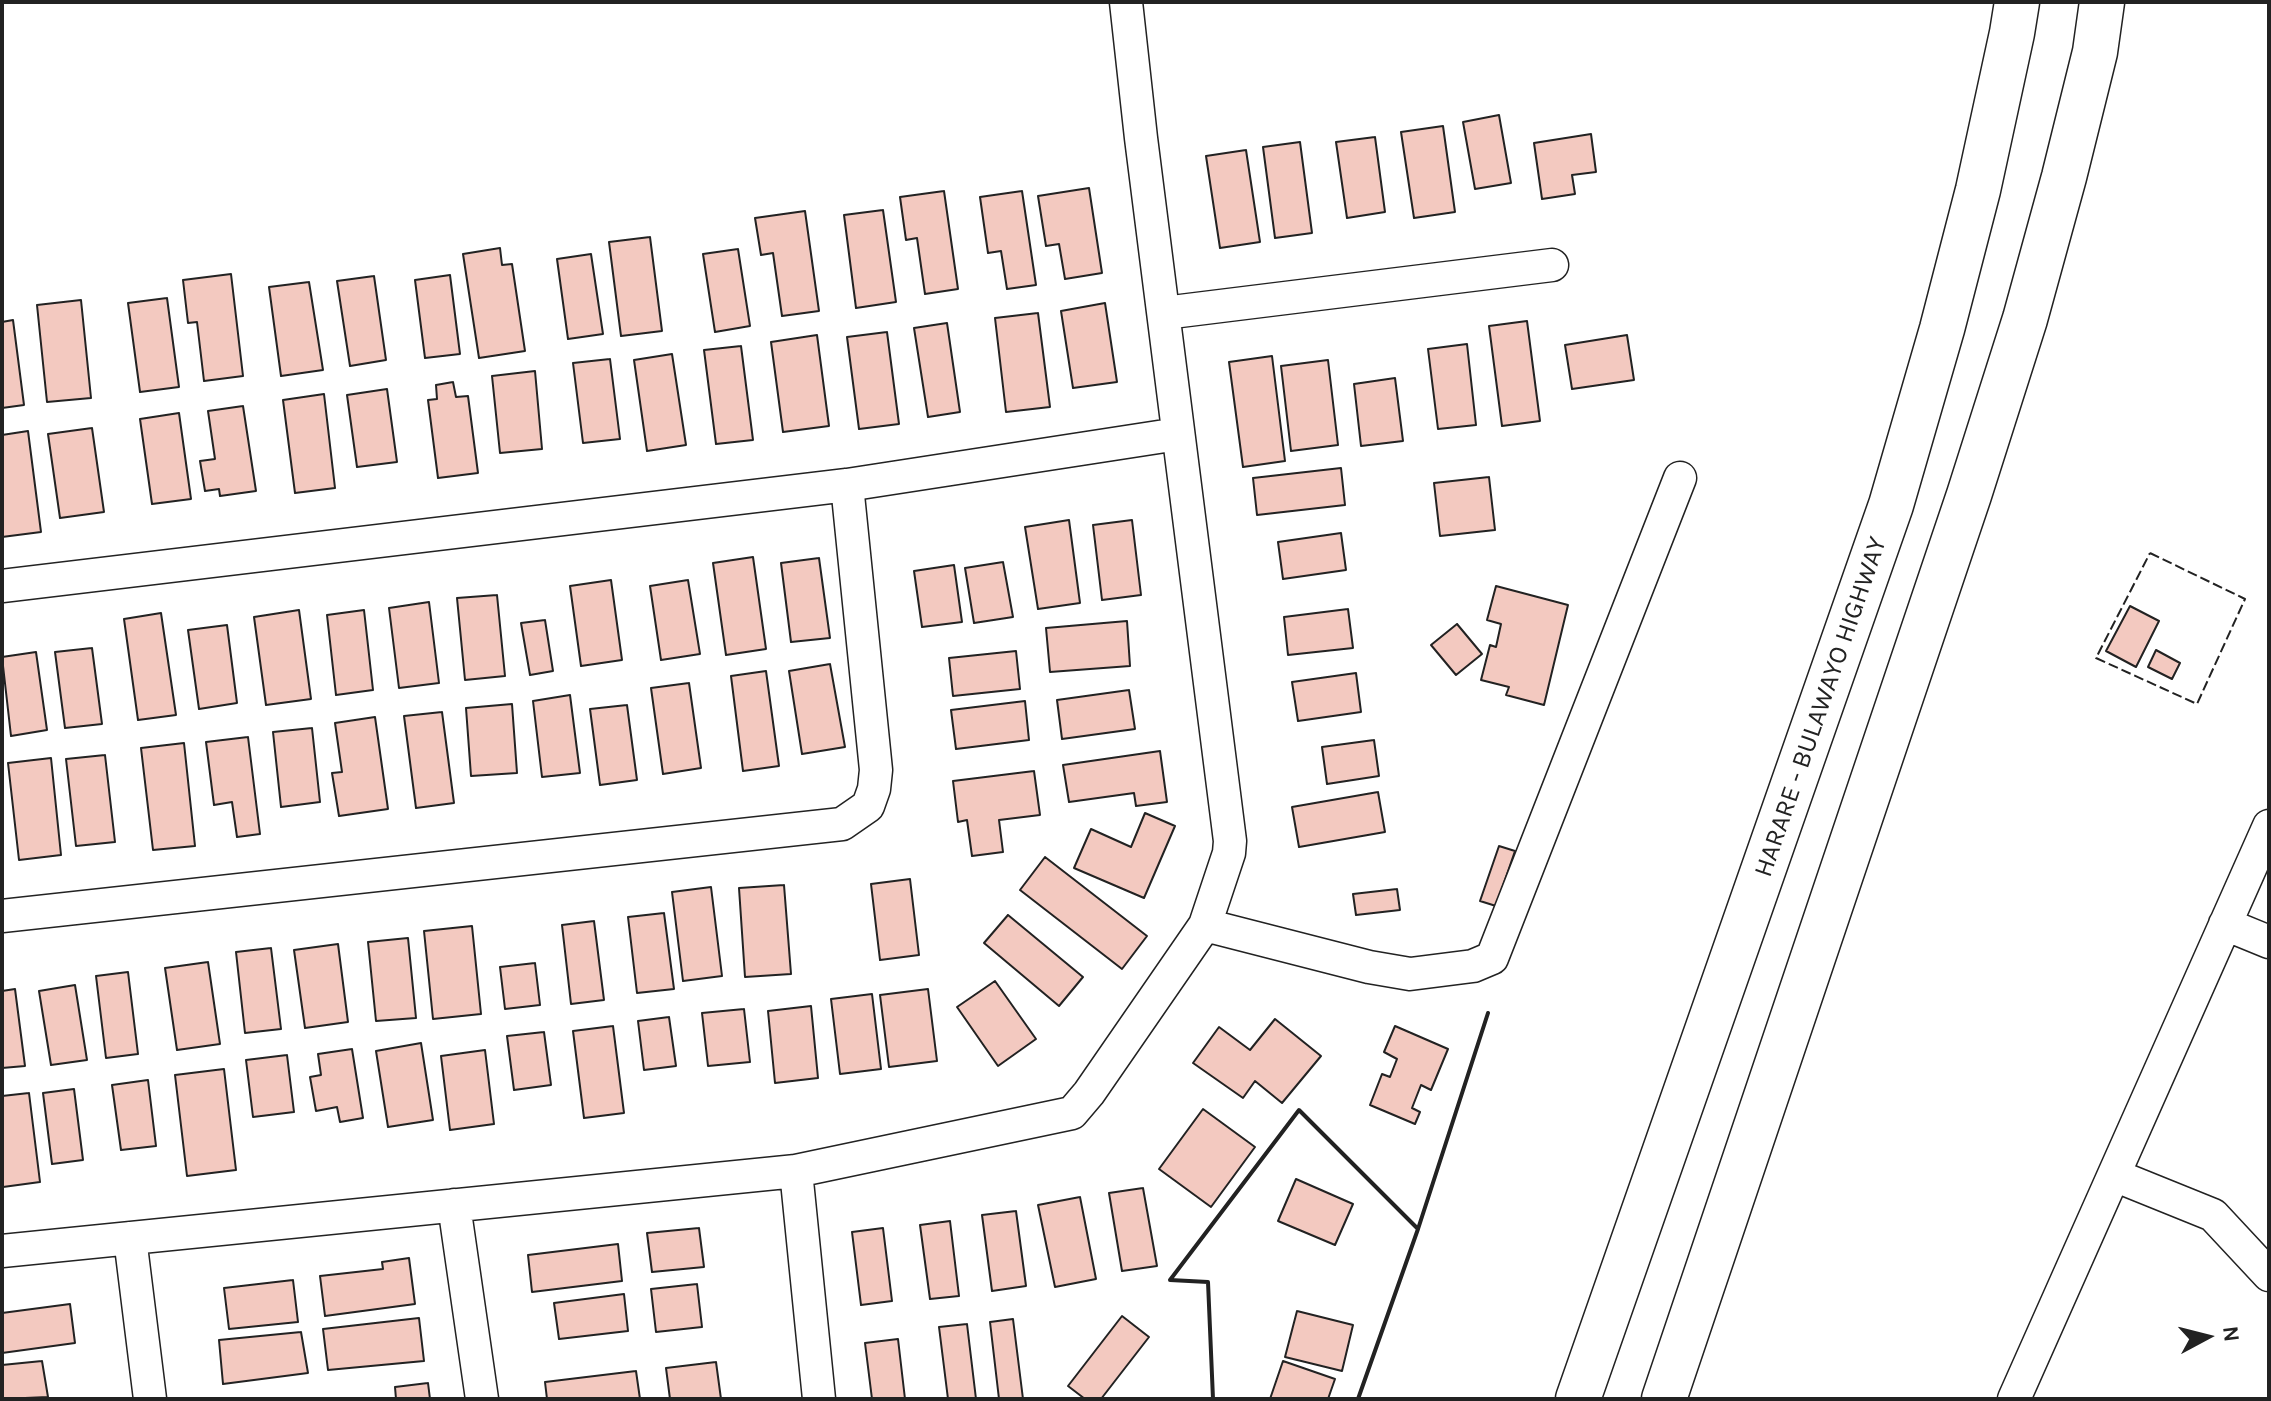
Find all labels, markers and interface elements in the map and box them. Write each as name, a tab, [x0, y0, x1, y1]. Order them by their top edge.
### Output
street label: HARARE - BULAWAYO HIGHWAY	[1748, 533, 1894, 881]
north arrow	[2167, 1297, 2247, 1377]
text: N	[2217, 1325, 2245, 1343]

